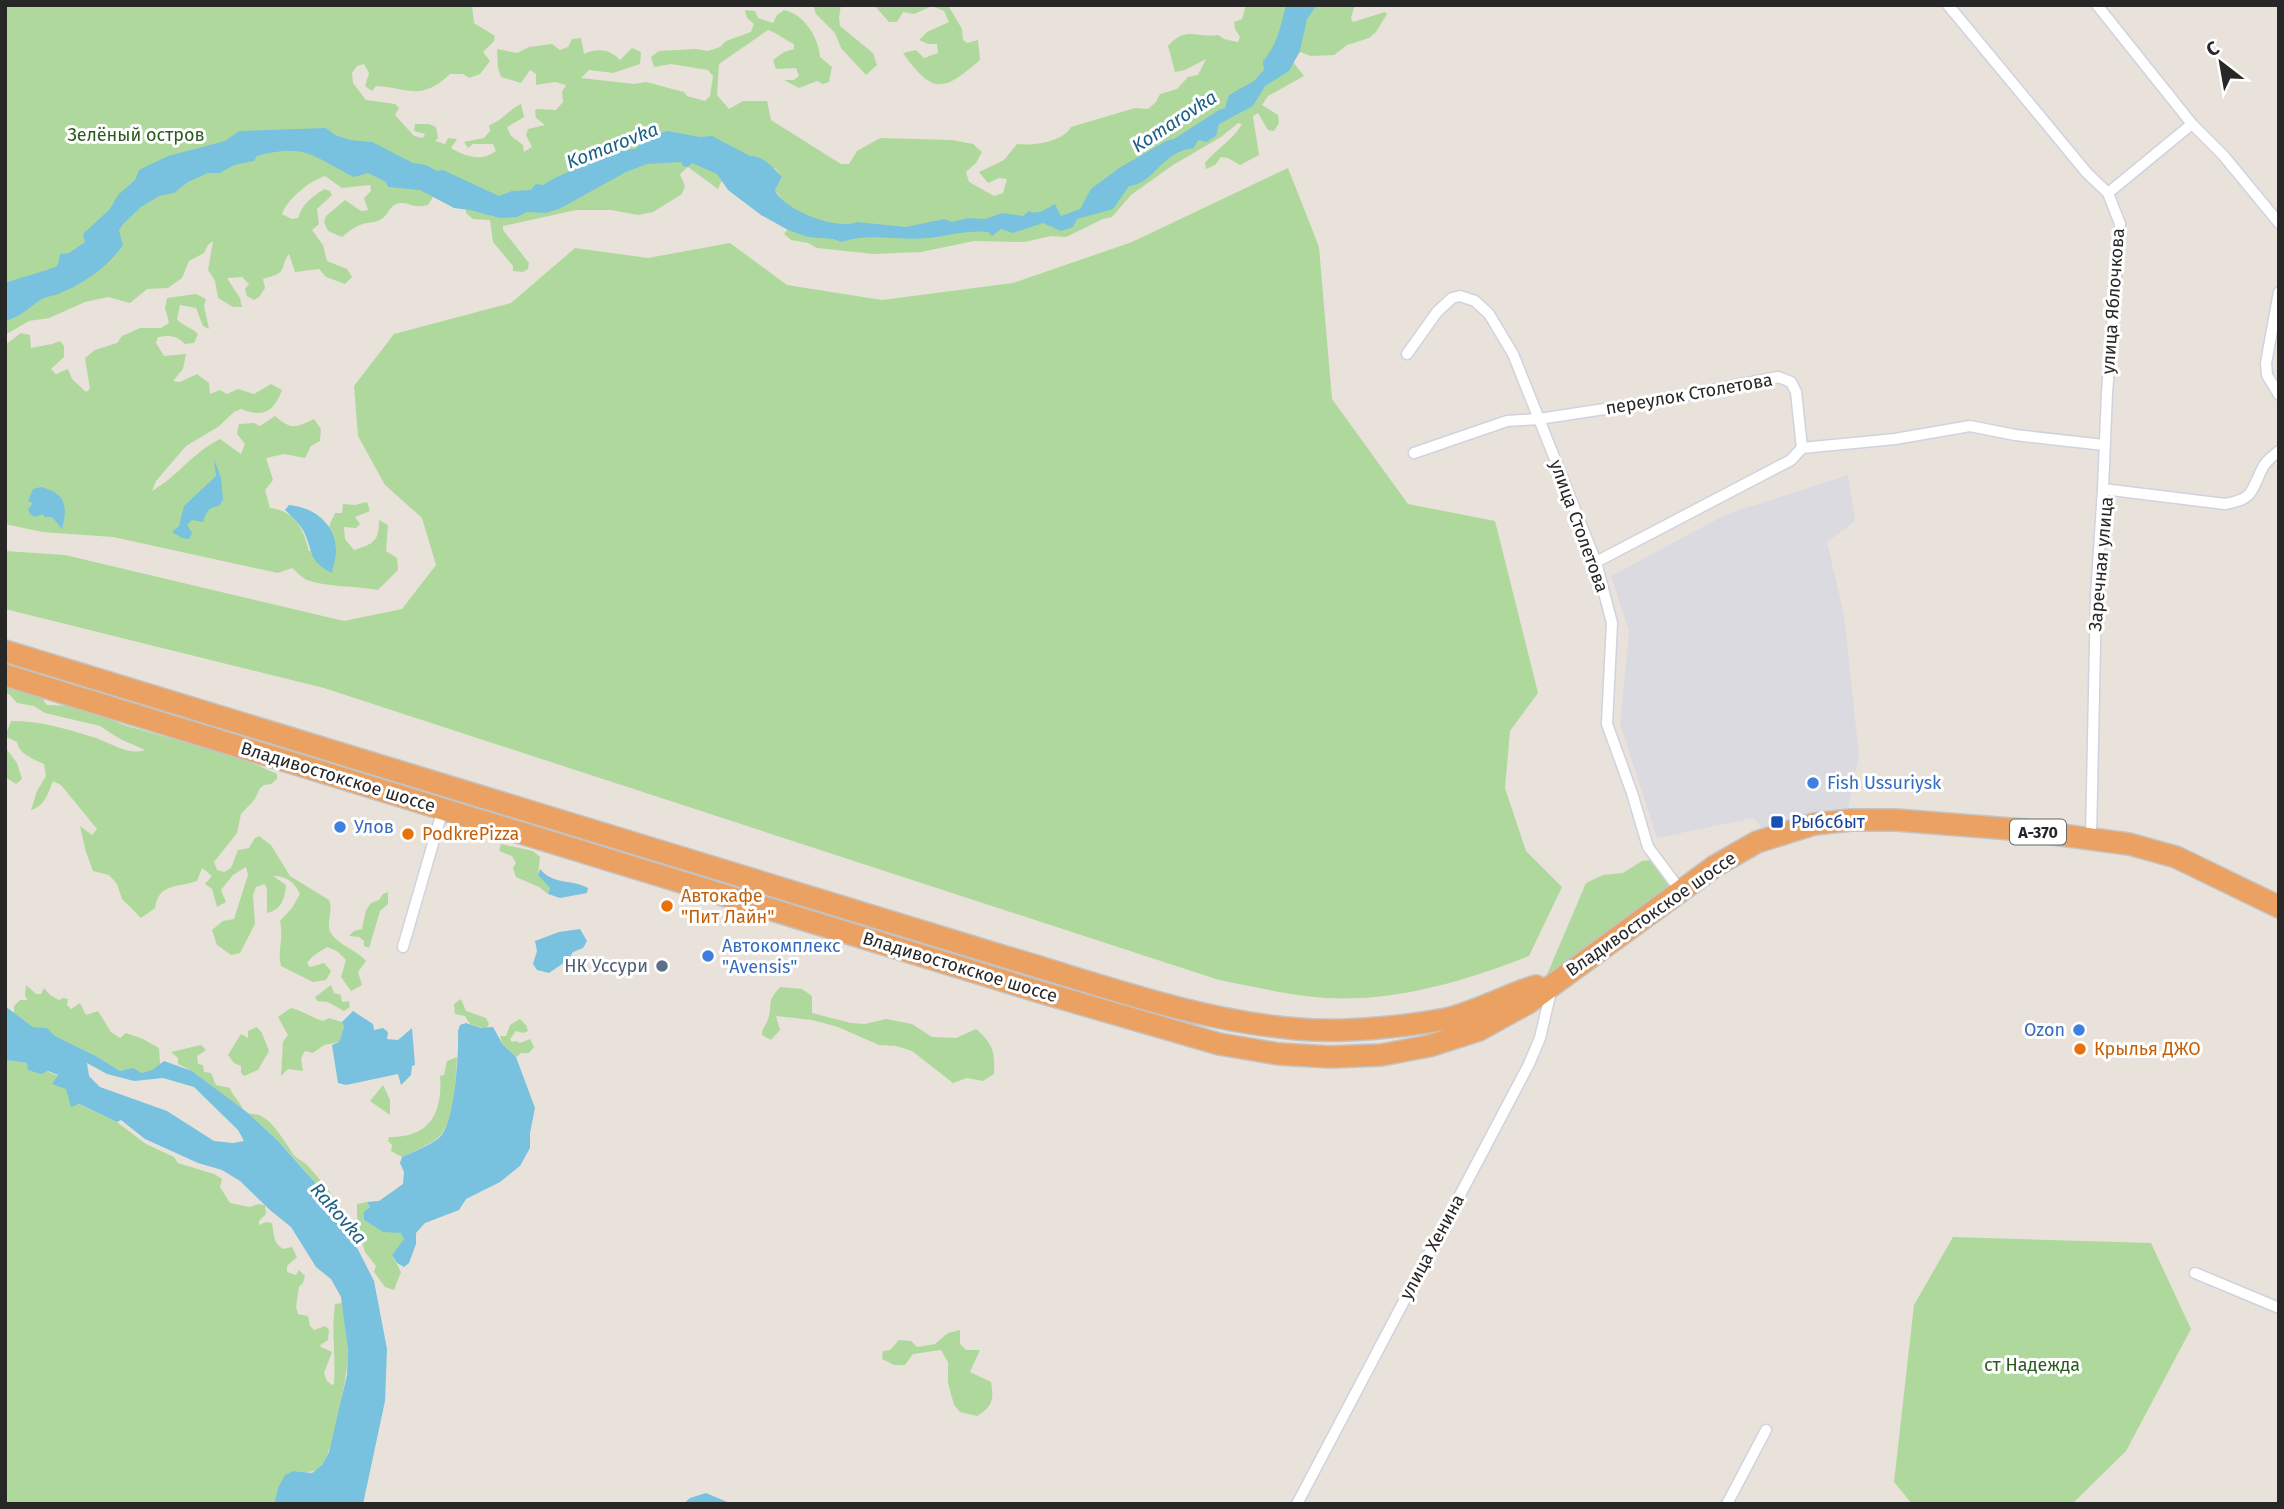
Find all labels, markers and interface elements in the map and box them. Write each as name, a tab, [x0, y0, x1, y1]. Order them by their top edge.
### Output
north arrow	[2186, 28, 2256, 98]
text: С	[2202, 36, 2223, 62]
water label: Komarovka	[1127, 85, 1221, 157]
water label: Komarovka	[563, 117, 661, 174]
park label: Зелёный остров	[67, 124, 205, 146]
street label: улица Яблочкова	[2097, 227, 2129, 375]
street label: переулок Столетова	[1604, 368, 1774, 420]
street label: улица Столетова	[1545, 457, 1613, 595]
street label: Заречная улица	[2084, 496, 2118, 632]
street label: Владивостокское шоссе	[238, 737, 438, 817]
place label: Fish Ussuriysk	[1827, 772, 1942, 794]
marker: Fish Ussuriysk	[1805, 775, 1821, 791]
place label: Рыбсбыт	[1791, 811, 1866, 833]
marker: Рыбсбыт	[1769, 814, 1785, 830]
place label: Улов	[354, 816, 394, 838]
marker: Улов	[332, 819, 348, 835]
road number: А-370	[2010, 820, 2066, 845]
place label: PodkrePizza	[422, 823, 519, 845]
marker: PodkrePizza	[400, 826, 416, 842]
street label: Владивостокское шоссе	[1562, 847, 1740, 981]
place label: Автокафе "Пит Лайн"	[681, 885, 774, 928]
marker: Автокафе "Пит Лайн"	[659, 898, 675, 914]
street label: Владивостокское шоссе	[860, 927, 1060, 1007]
place label: Автокомплекс "Avensis"	[722, 935, 841, 978]
marker: Автокомплекс "Avensis"	[700, 948, 716, 964]
place label: НК Уссури	[564, 955, 648, 977]
marker: НК Уссури	[654, 958, 670, 974]
place label: Ozon	[2024, 1019, 2065, 1041]
marker: Ozon	[2071, 1022, 2087, 1038]
place label: Крылья ДЖО	[2094, 1038, 2201, 1060]
marker: Крылья ДЖО	[2072, 1041, 2088, 1057]
water label: Rakovka	[306, 1178, 371, 1249]
street label: улица Хенина	[1395, 1191, 1469, 1303]
park label: ст Надежда	[1984, 1354, 2080, 1376]

